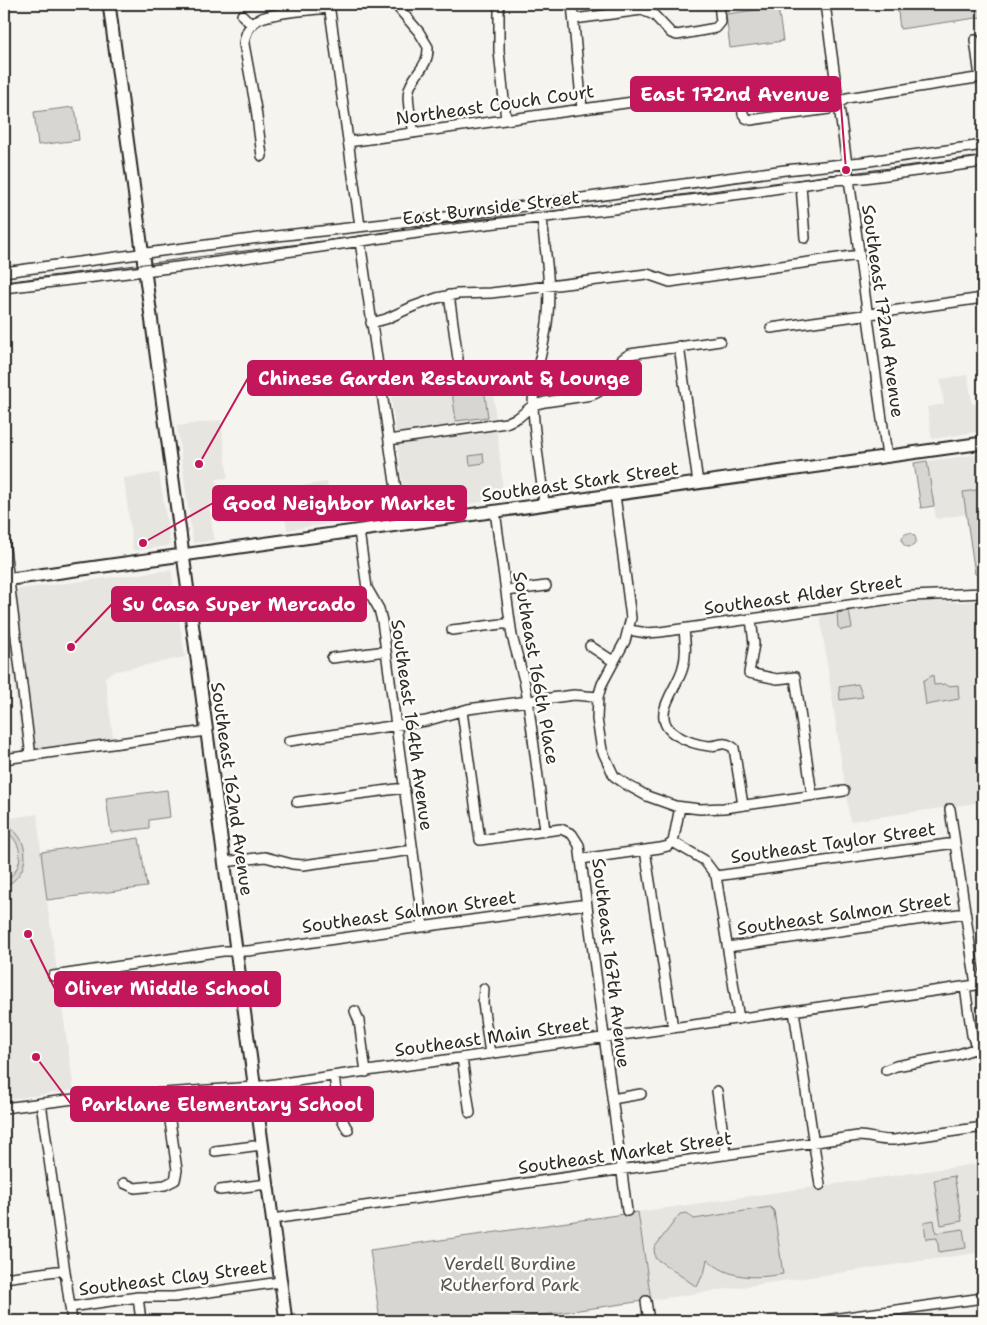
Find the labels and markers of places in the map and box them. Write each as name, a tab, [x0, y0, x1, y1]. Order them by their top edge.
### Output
callout: East 172nd Avenue	[631, 77, 840, 111]
callout: Chinese Garden Restaurant & Lounge	[248, 361, 641, 395]
callout: Good Neighbor Market	[213, 486, 466, 520]
callout: Su Casa Super Mercado	[112, 587, 366, 621]
callout: Oliver Middle School	[55, 972, 280, 1006]
callout: Parklane Elementary School	[71, 1087, 373, 1121]

